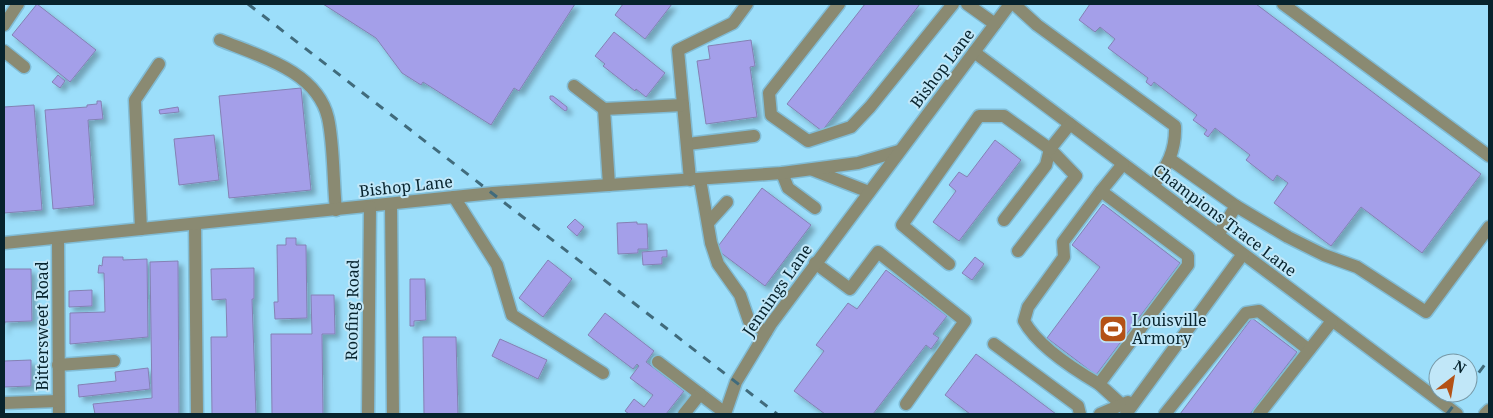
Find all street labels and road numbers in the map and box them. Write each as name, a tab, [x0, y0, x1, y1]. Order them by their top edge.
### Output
street label: Bishop Lane	[905, 24, 979, 112]
street label: Champions Trace Lane	[1149, 159, 1301, 281]
street label: Bishop Lane	[358, 170, 454, 202]
street label: Jennings Lane	[736, 239, 817, 341]
street label: Roofing Road	[340, 259, 364, 361]
street label: Bittersweet Road	[31, 261, 53, 391]

